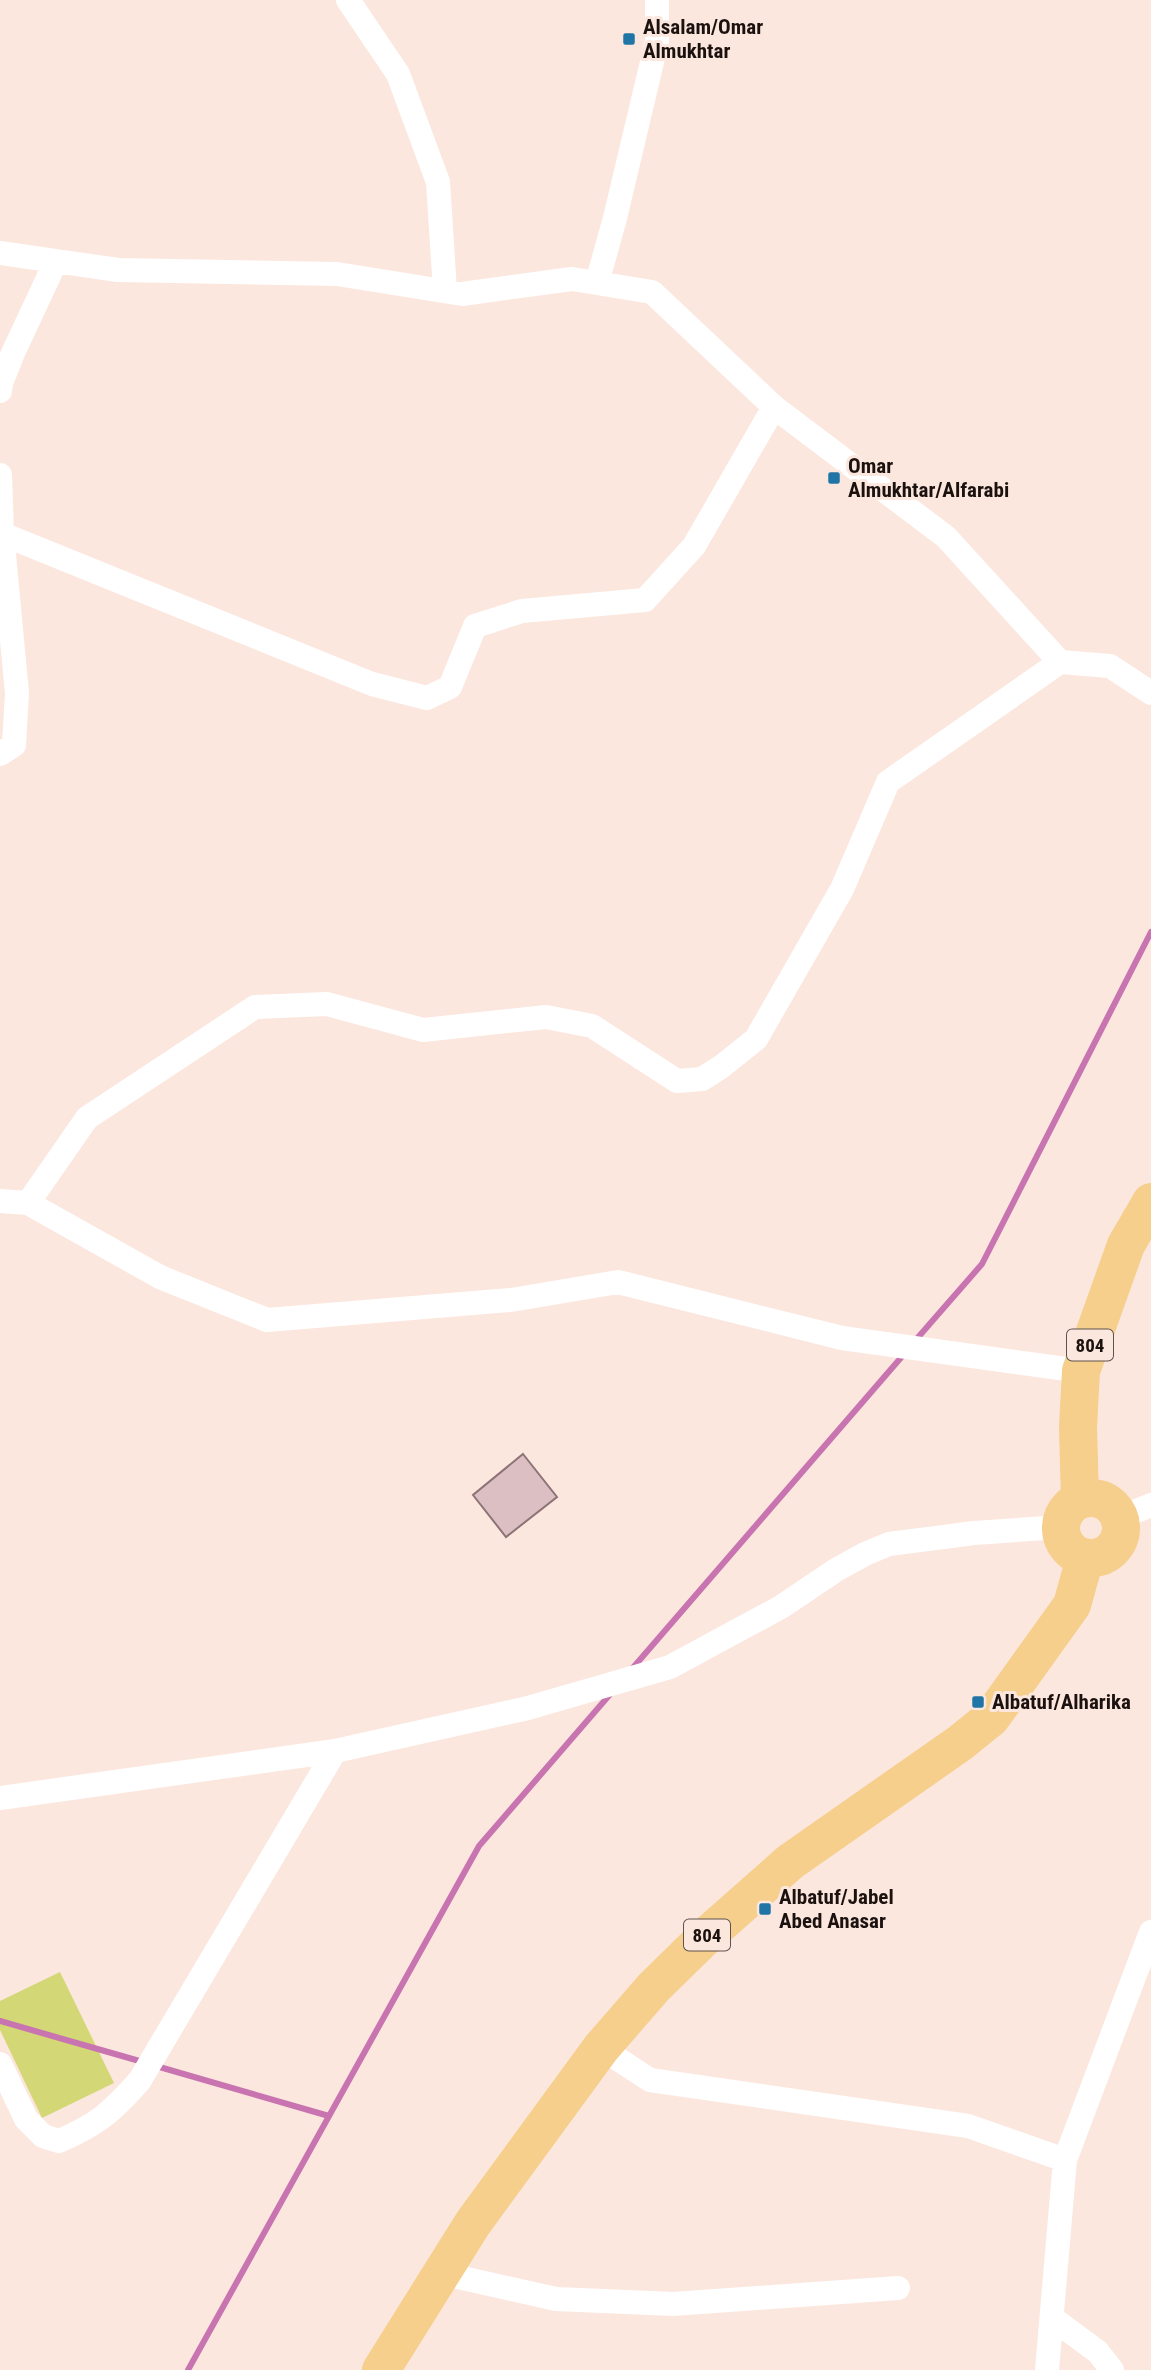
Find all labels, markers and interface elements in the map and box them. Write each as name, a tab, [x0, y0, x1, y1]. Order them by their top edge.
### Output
place label: Alsalam/Omar Almukhtar	[643, 15, 763, 63]
marker: Alsalam/Omar Almukhtar	[621, 31, 637, 47]
place label: Omar Almukhtar/Alfarabi	[848, 454, 1009, 502]
marker: Omar Almukhtar/Alfarabi	[826, 470, 842, 486]
road number: 804	[1067, 1330, 1113, 1360]
place label: Albatuf/Alharika	[992, 1690, 1131, 1714]
marker: Albatuf/Alharika	[970, 1694, 986, 1710]
place label: Albatuf/Jabel Abed Anasar	[779, 1885, 894, 1933]
marker: Albatuf/Jabel Abed Anasar	[757, 1901, 773, 1917]
road number: 804	[684, 1920, 730, 1951]

